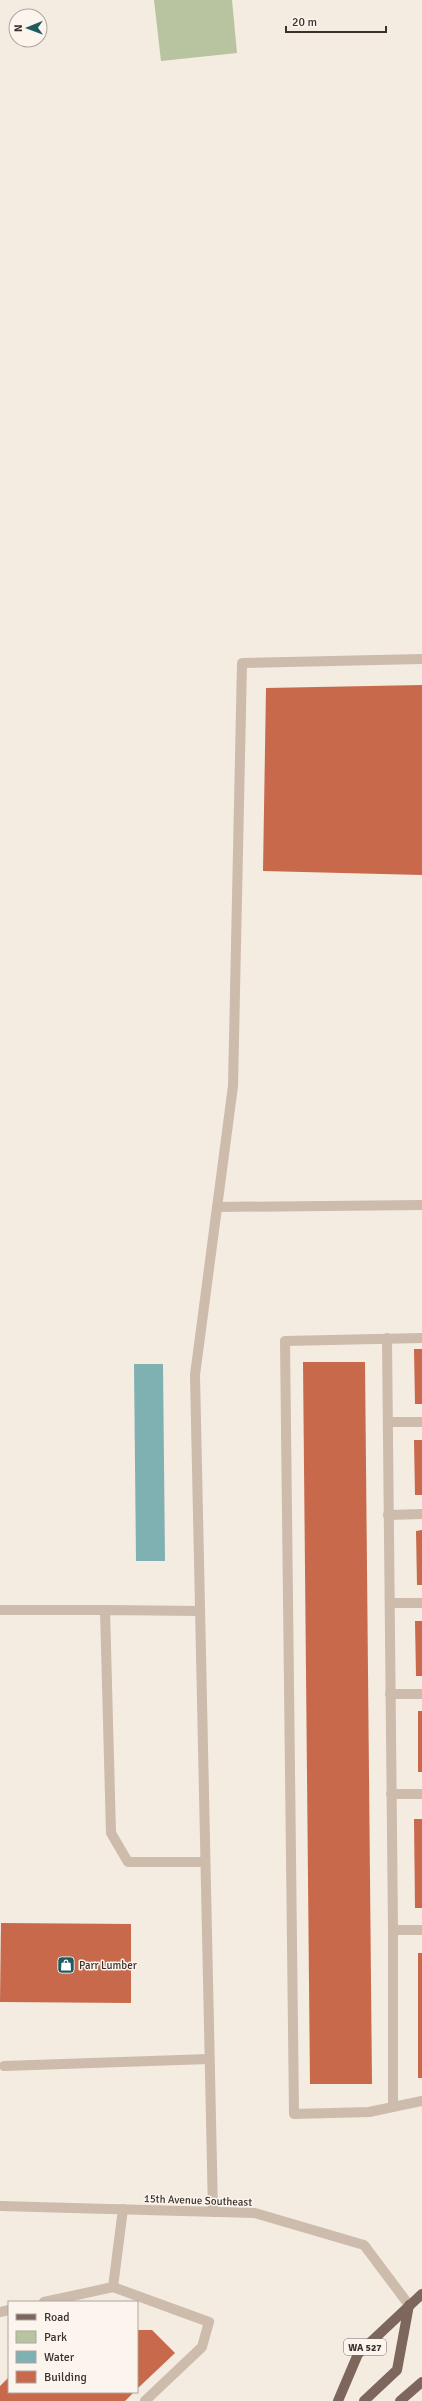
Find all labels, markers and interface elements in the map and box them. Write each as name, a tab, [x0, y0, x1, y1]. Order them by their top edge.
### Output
north arrow	[8, 8, 48, 48]
scale bar	[286, 8, 386, 34]
text: 20 m	[292, 15, 317, 30]
text: N	[12, 24, 25, 32]
shop icon: Parr Lumber	[56, 1955, 76, 1975]
place label: Parr Lumber	[79, 1959, 137, 1972]
street label: 15th Avenue Southeast	[144, 2192, 253, 2209]
legend	[8, 2301, 138, 2393]
text: Road	[44, 2310, 70, 2325]
text: Park	[44, 2330, 67, 2345]
road number: WA 527	[344, 2339, 386, 2355]
text: Water	[44, 2350, 75, 2365]
text: Building	[44, 2370, 87, 2385]

